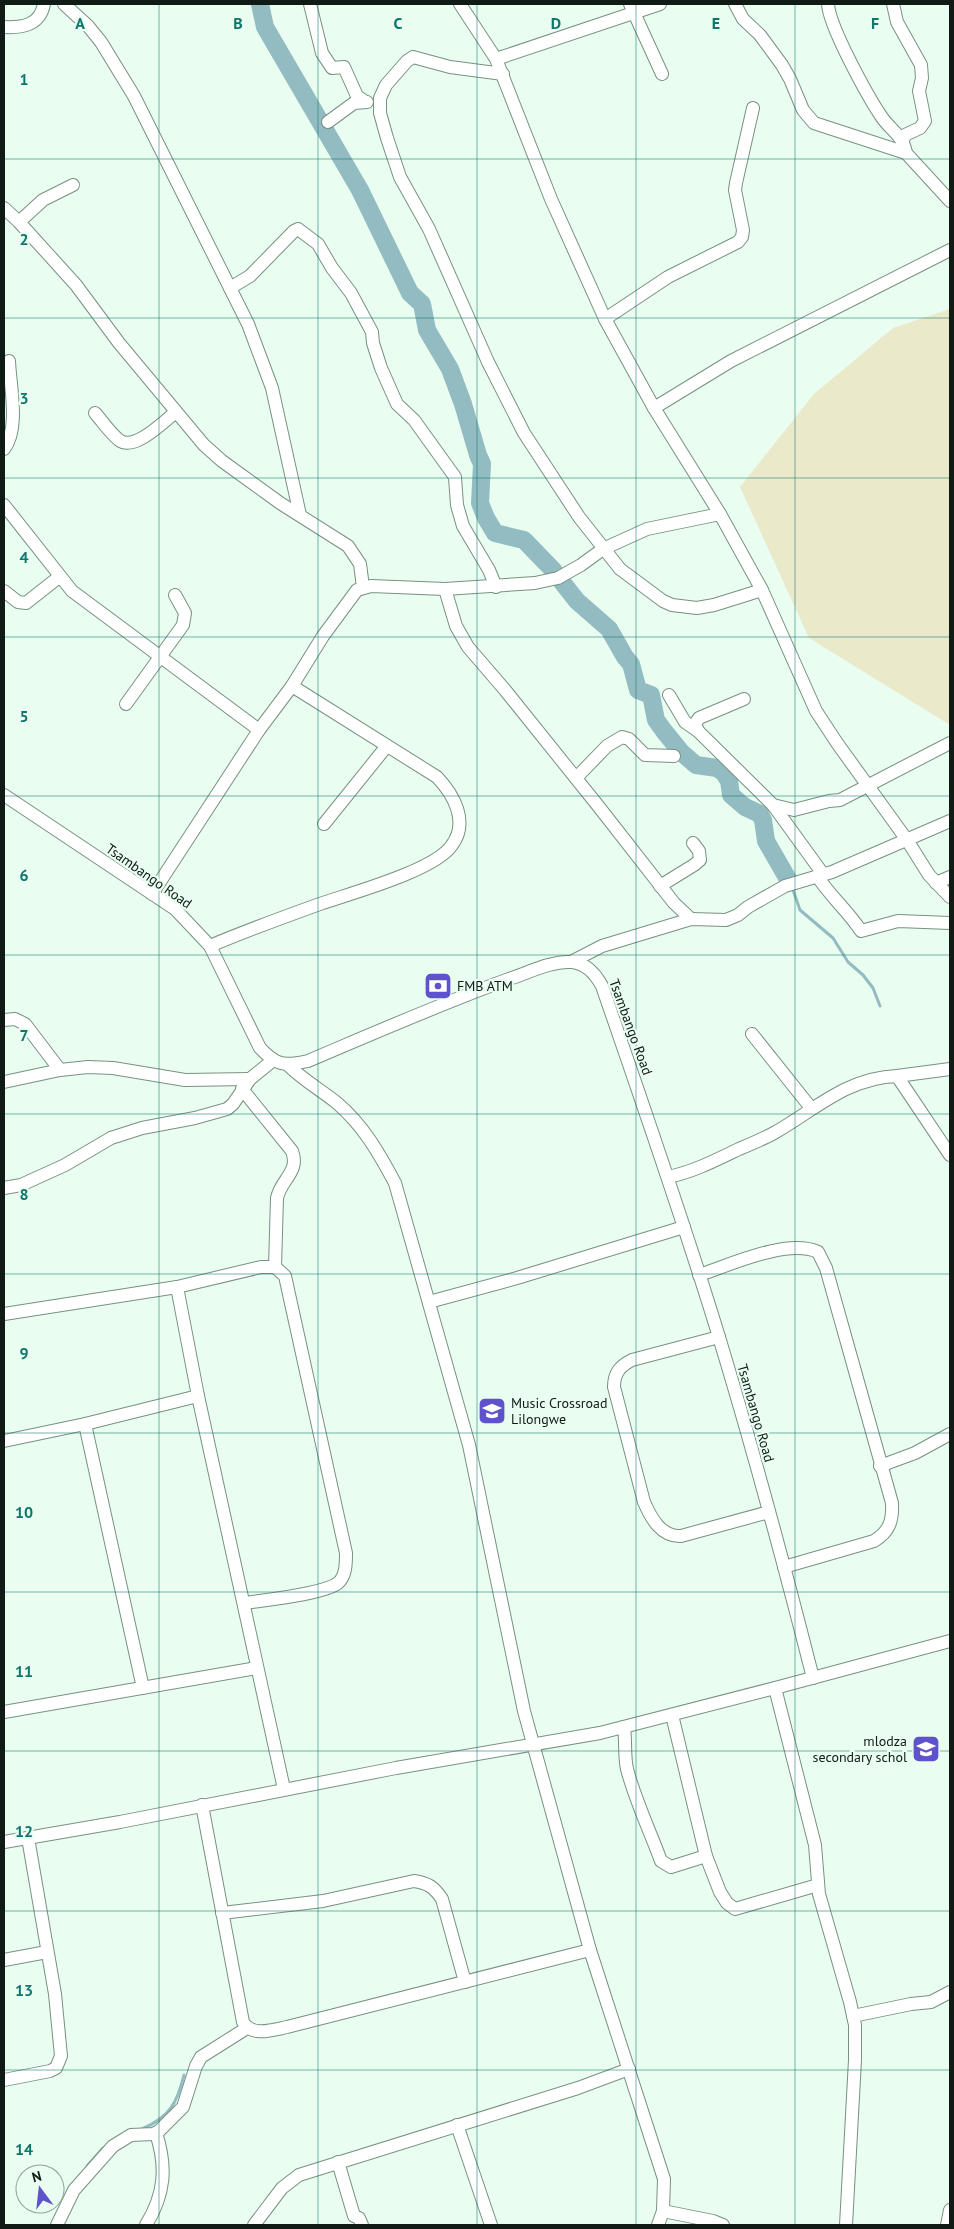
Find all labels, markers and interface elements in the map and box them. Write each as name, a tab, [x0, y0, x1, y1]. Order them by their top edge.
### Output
text: A	[75, 13, 85, 33]
text: B	[233, 13, 243, 33]
text: C	[394, 13, 403, 33]
text: D	[551, 13, 561, 33]
text: E	[712, 13, 720, 33]
text: F	[871, 13, 879, 33]
text: 1	[19, 69, 29, 89]
text: 2	[19, 229, 29, 249]
text: 3	[19, 388, 29, 408]
text: 4	[19, 547, 29, 567]
text: 5	[19, 706, 29, 726]
street label: Tsambango Road	[102, 840, 196, 912]
text: 6	[19, 865, 29, 885]
bank icon: FMB ATM	[423, 971, 453, 1001]
street label: Tsambango Road	[605, 976, 657, 1078]
place label: FMB ATM	[457, 977, 513, 995]
text: 7	[19, 1025, 29, 1045]
text: 8	[19, 1184, 29, 1204]
text: 9	[19, 1343, 29, 1363]
street label: Tsambango Road	[733, 1362, 779, 1464]
place label: Music Crossroad Lilongwe	[511, 1394, 608, 1428]
school or university icon: Music Crossroad Lilongwe	[477, 1396, 507, 1426]
text: 10	[15, 1502, 33, 1522]
text: 11	[15, 1661, 33, 1681]
place label: mlodza secondary schol	[813, 1732, 907, 1766]
school or university icon: mlodza secondary schol	[911, 1734, 941, 1764]
text: 12	[15, 1821, 33, 1841]
text: 13	[15, 1980, 33, 2000]
text: 14	[15, 2139, 33, 2159]
north arrow	[15, 2164, 65, 2214]
text: N	[30, 2167, 43, 2186]

